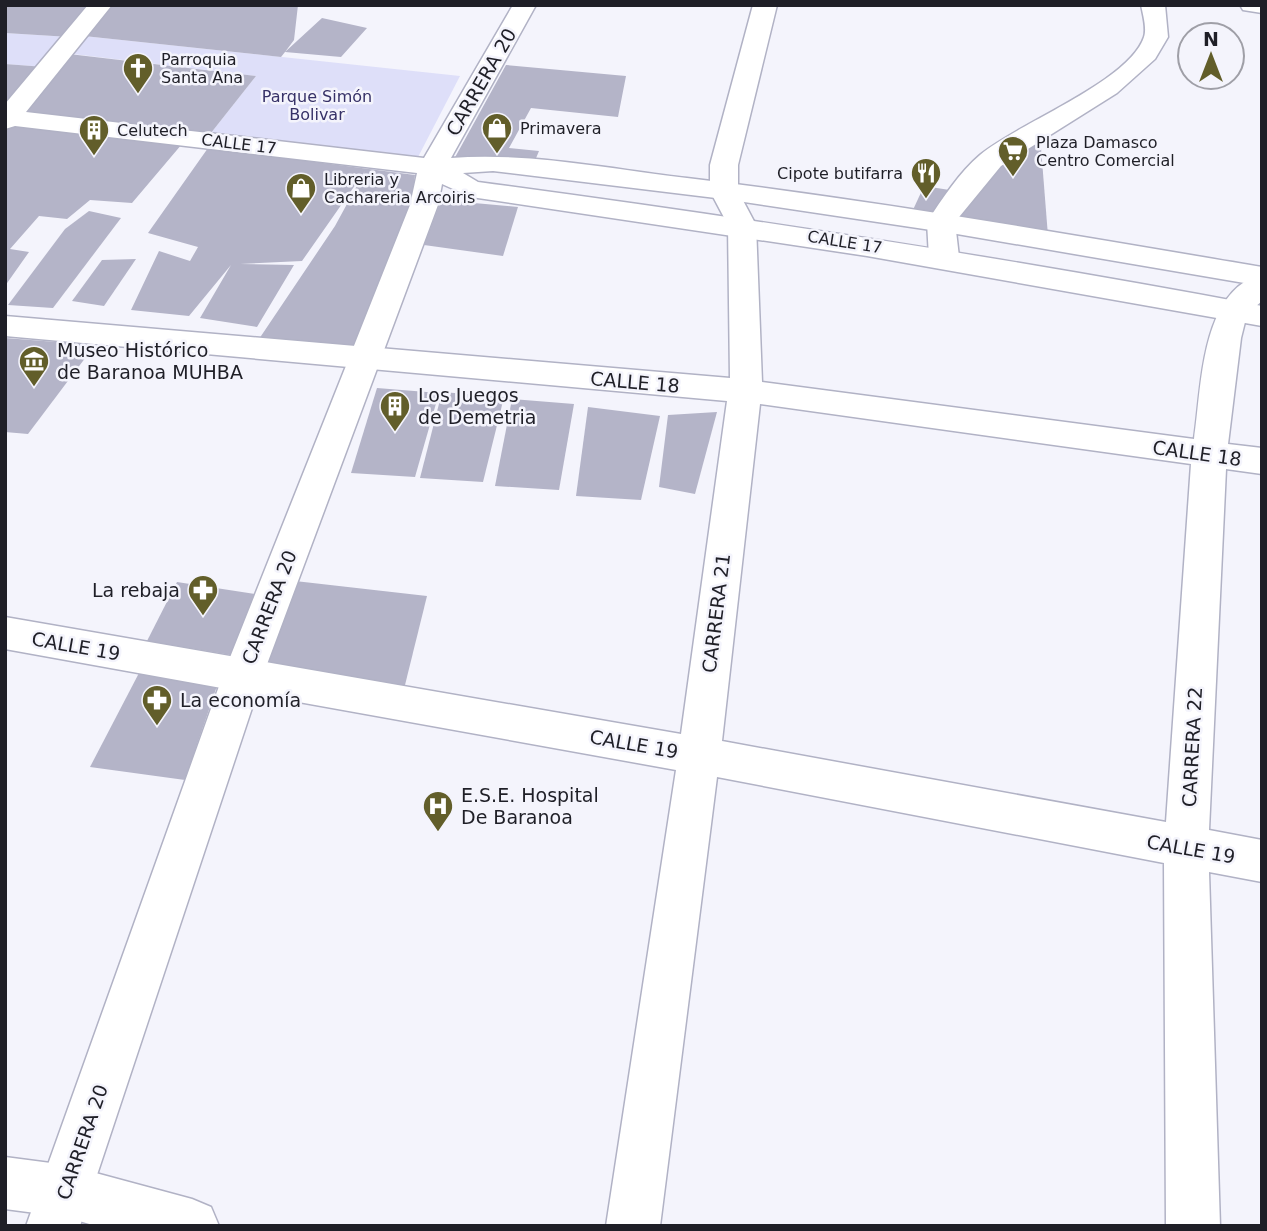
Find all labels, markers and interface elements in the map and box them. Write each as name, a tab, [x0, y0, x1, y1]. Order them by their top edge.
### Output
north arrow	[1176, 21, 1246, 91]
street label: CARRERA 20	[441, 24, 521, 140]
text: N	[1203, 28, 1219, 50]
place label: Parroquia Santa Ana	[161, 50, 243, 87]
church icon: Parroquia Santa Ana	[121, 51, 155, 95]
park label: Parque Simón Bolivar	[262, 87, 372, 124]
shop icon: Primavera	[480, 111, 514, 155]
building icon: Celutech	[77, 113, 111, 157]
place label: Primavera	[520, 119, 601, 138]
place label: Celutech	[117, 121, 188, 140]
street label: CALLE 17	[200, 130, 278, 158]
place label: Plaza Damasco Centro Comercial	[1036, 133, 1175, 170]
supermarket icon: Plaza Damasco Centro Comercial	[996, 134, 1030, 178]
restaurant icon: Cipote butifarra	[909, 156, 943, 200]
place label: Cipote butifarra	[777, 164, 903, 183]
place label: Libreria y Cachareria Arcoiris	[324, 170, 475, 207]
shop icon: Libreria y Cachareria Arcoiris	[284, 171, 318, 215]
street label: CALLE 17	[806, 227, 884, 257]
place label: Museo Histórico de Baranoa MUHBA	[57, 339, 243, 383]
museum icon: Museo Histórico de Baranoa MUHBA	[17, 344, 51, 388]
street label: CALLE 18	[589, 367, 681, 397]
place label: Los Juegos de Demetria	[418, 384, 537, 428]
building icon: Los Juegos de Demetria	[378, 389, 412, 433]
street label: CALLE 18	[1151, 436, 1243, 470]
street label: CARRERA 20	[237, 547, 301, 667]
street label: CARRERA 21	[698, 552, 734, 674]
pharmacy icon: La rebaja	[186, 573, 220, 617]
place label: La rebaja	[92, 579, 180, 601]
street label: CALLE 19	[30, 627, 122, 665]
pharmacy icon: La economía	[140, 683, 174, 727]
street label: CARRERA 22	[1178, 686, 1206, 808]
place label: La economía	[180, 689, 301, 711]
street label: CALLE 19	[588, 725, 680, 763]
place label: E.S.E. Hospital De Baranoa	[461, 784, 599, 828]
hospital icon: E.S.E. Hospital De Baranoa	[421, 789, 455, 833]
street label: CALLE 19	[1145, 830, 1237, 868]
street label: CARRERA 20	[52, 1082, 112, 1202]

